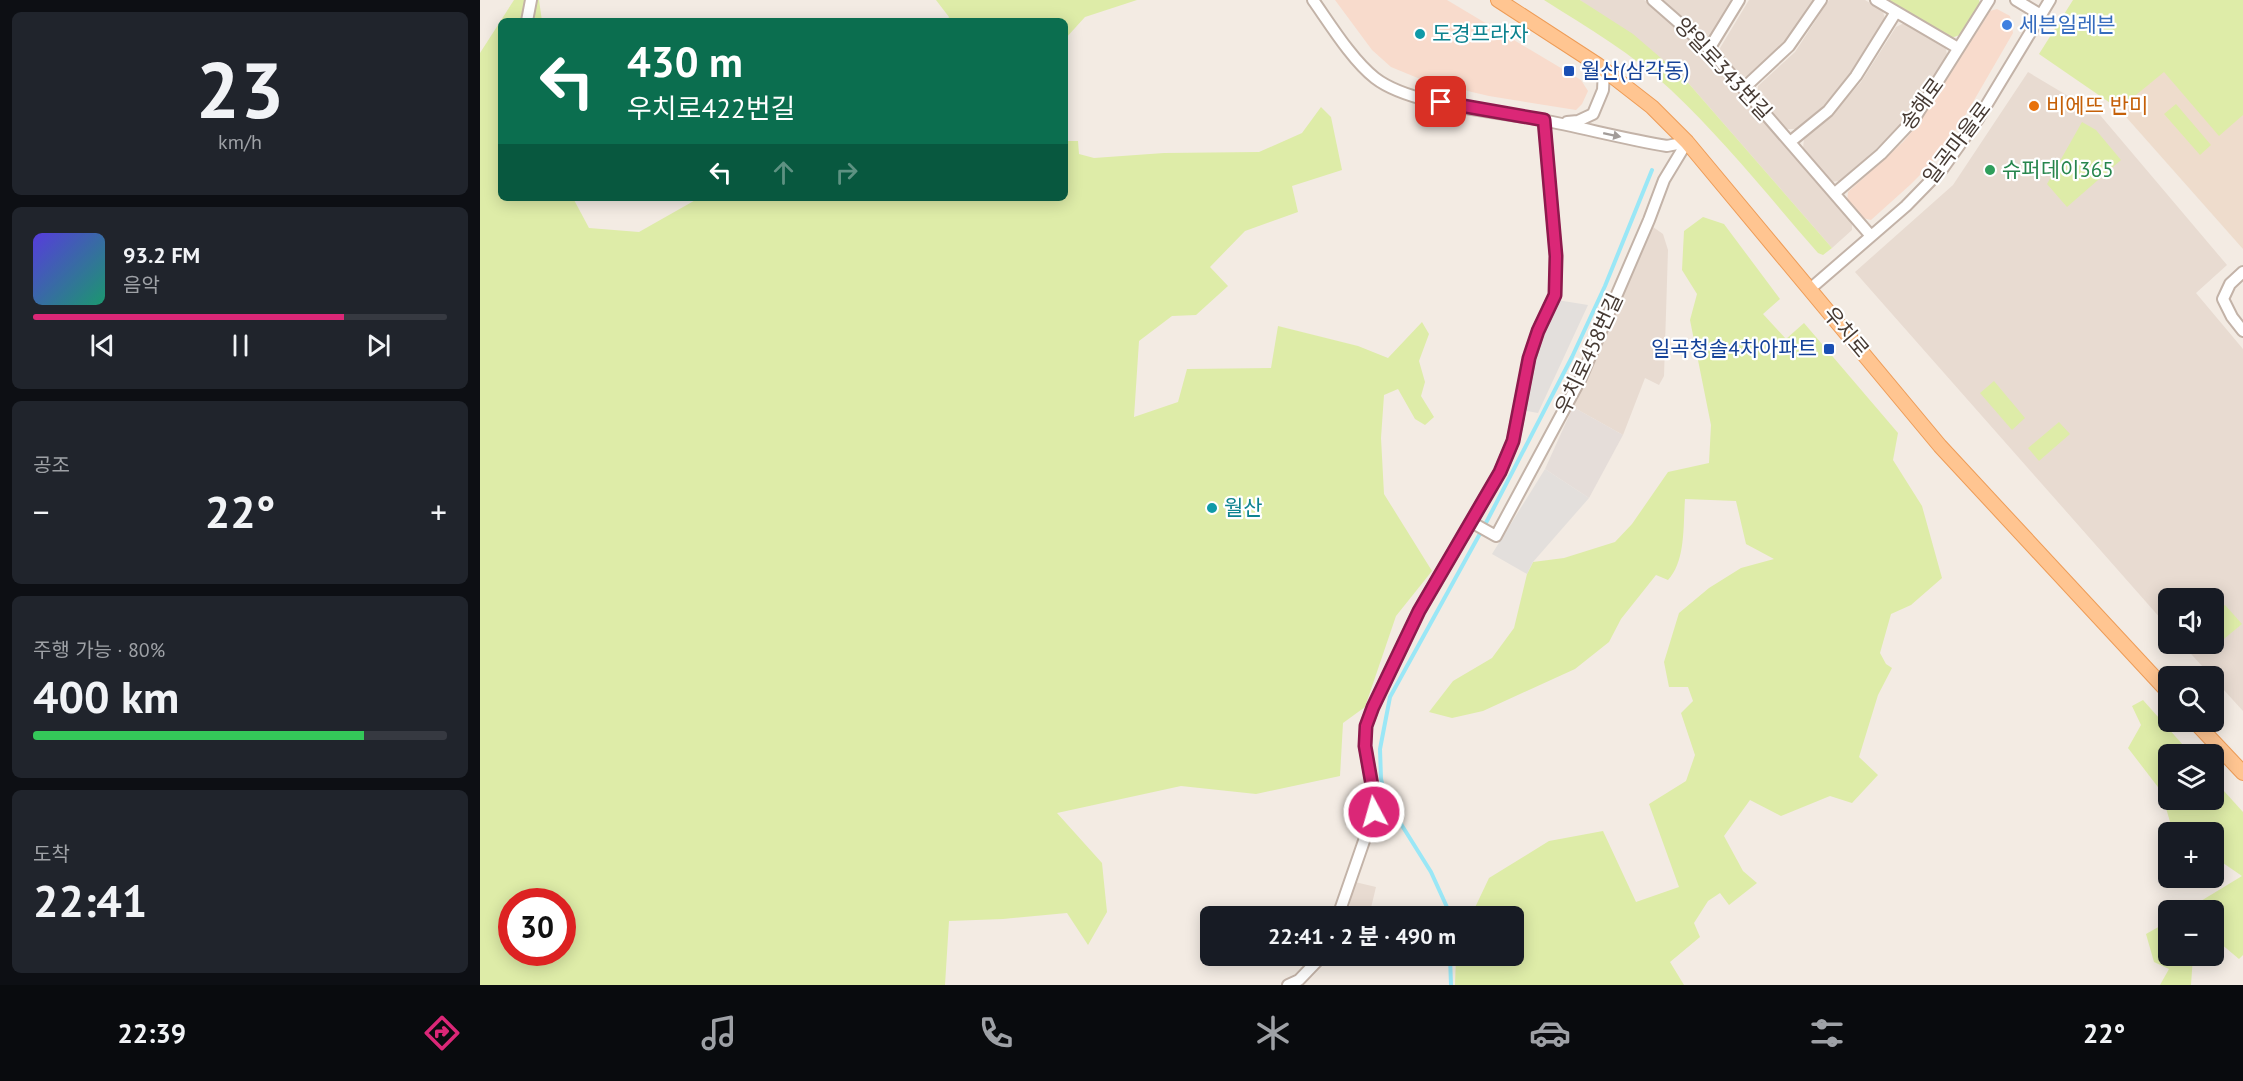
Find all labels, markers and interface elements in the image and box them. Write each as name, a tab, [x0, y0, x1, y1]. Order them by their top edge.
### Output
place label: 세븐일레븐	[2019, 11, 2116, 38]
street label: 양일로343번길	[1669, 12, 1778, 126]
marker: 세븐일레븐	[2000, 18, 2014, 32]
place label: 도경프라자	[1432, 20, 1529, 47]
marker: 도경프라자	[1413, 27, 1427, 41]
text: 430 m	[627, 34, 743, 89]
text: 23	[196, 39, 284, 140]
icon: left	[528, 42, 606, 120]
place label: 월산(삼각동)	[1581, 57, 1689, 84]
marker: 월산(삼각동)	[1562, 64, 1576, 78]
street label: 송해로	[1894, 72, 1950, 135]
pin	[1415, 76, 1466, 127]
icon: arrive	[1424, 85, 1457, 118]
text: 우치로422번길	[627, 91, 795, 125]
place label: 비에뜨 반미	[2046, 92, 2148, 119]
street label: 일곡마을로	[1917, 96, 1996, 189]
marker: 비에뜨 반미	[2027, 99, 2041, 113]
text: km/h	[218, 129, 262, 155]
one-way arrow	[1603, 131, 1622, 140]
icon: left	[704, 156, 737, 189]
icon: ahead	[767, 156, 800, 189]
icon: right	[830, 156, 863, 189]
place label: 슈퍼데이365	[2002, 156, 2114, 183]
marker: 슈퍼데이365	[1983, 163, 1997, 177]
text: 93.2 FM	[123, 241, 200, 269]
text: 음악	[123, 272, 160, 298]
street label: 우치로458번길	[1549, 289, 1628, 419]
street label: 우치로	[1817, 301, 1875, 363]
icon: previous	[86, 329, 119, 362]
icon: pause	[224, 329, 257, 362]
icon: next	[362, 329, 395, 362]
place label: 일곡청솔4차아파트	[1651, 335, 1817, 362]
marker: 일곡청솔4차아파트	[1822, 342, 1836, 356]
text: 공조	[33, 452, 70, 478]
text: 22°	[205, 482, 275, 540]
text: −	[33, 490, 50, 533]
text: +	[430, 490, 447, 533]
place label: 월산	[1224, 494, 1263, 521]
marker: 월산	[1205, 501, 1219, 515]
map controls	[2158, 588, 2224, 966]
button: sound	[2158, 588, 2224, 654]
text: 주행 가능 · 80%	[33, 637, 165, 663]
button: search	[2158, 666, 2224, 732]
text: 400 km	[33, 667, 179, 725]
button: layers	[2158, 744, 2224, 810]
position arrow	[1342, 780, 1406, 844]
button: +	[2158, 822, 2224, 888]
text: 도착	[33, 841, 70, 867]
text: 22:41	[33, 871, 147, 929]
speed limit sign: 30	[498, 888, 576, 966]
button: −	[2158, 900, 2224, 966]
text: 22:41 · 2 분 · 490 m	[1268, 922, 1456, 950]
icon: directions	[421, 1012, 463, 1054]
icon: music	[698, 1012, 740, 1054]
icon: phone	[975, 1012, 1017, 1054]
icon: climate	[1252, 1012, 1294, 1054]
icon: car	[1529, 1012, 1571, 1054]
icon: filters	[1806, 1012, 1848, 1054]
text: 22:39	[118, 1016, 186, 1050]
text: 22°	[2083, 1016, 2125, 1050]

